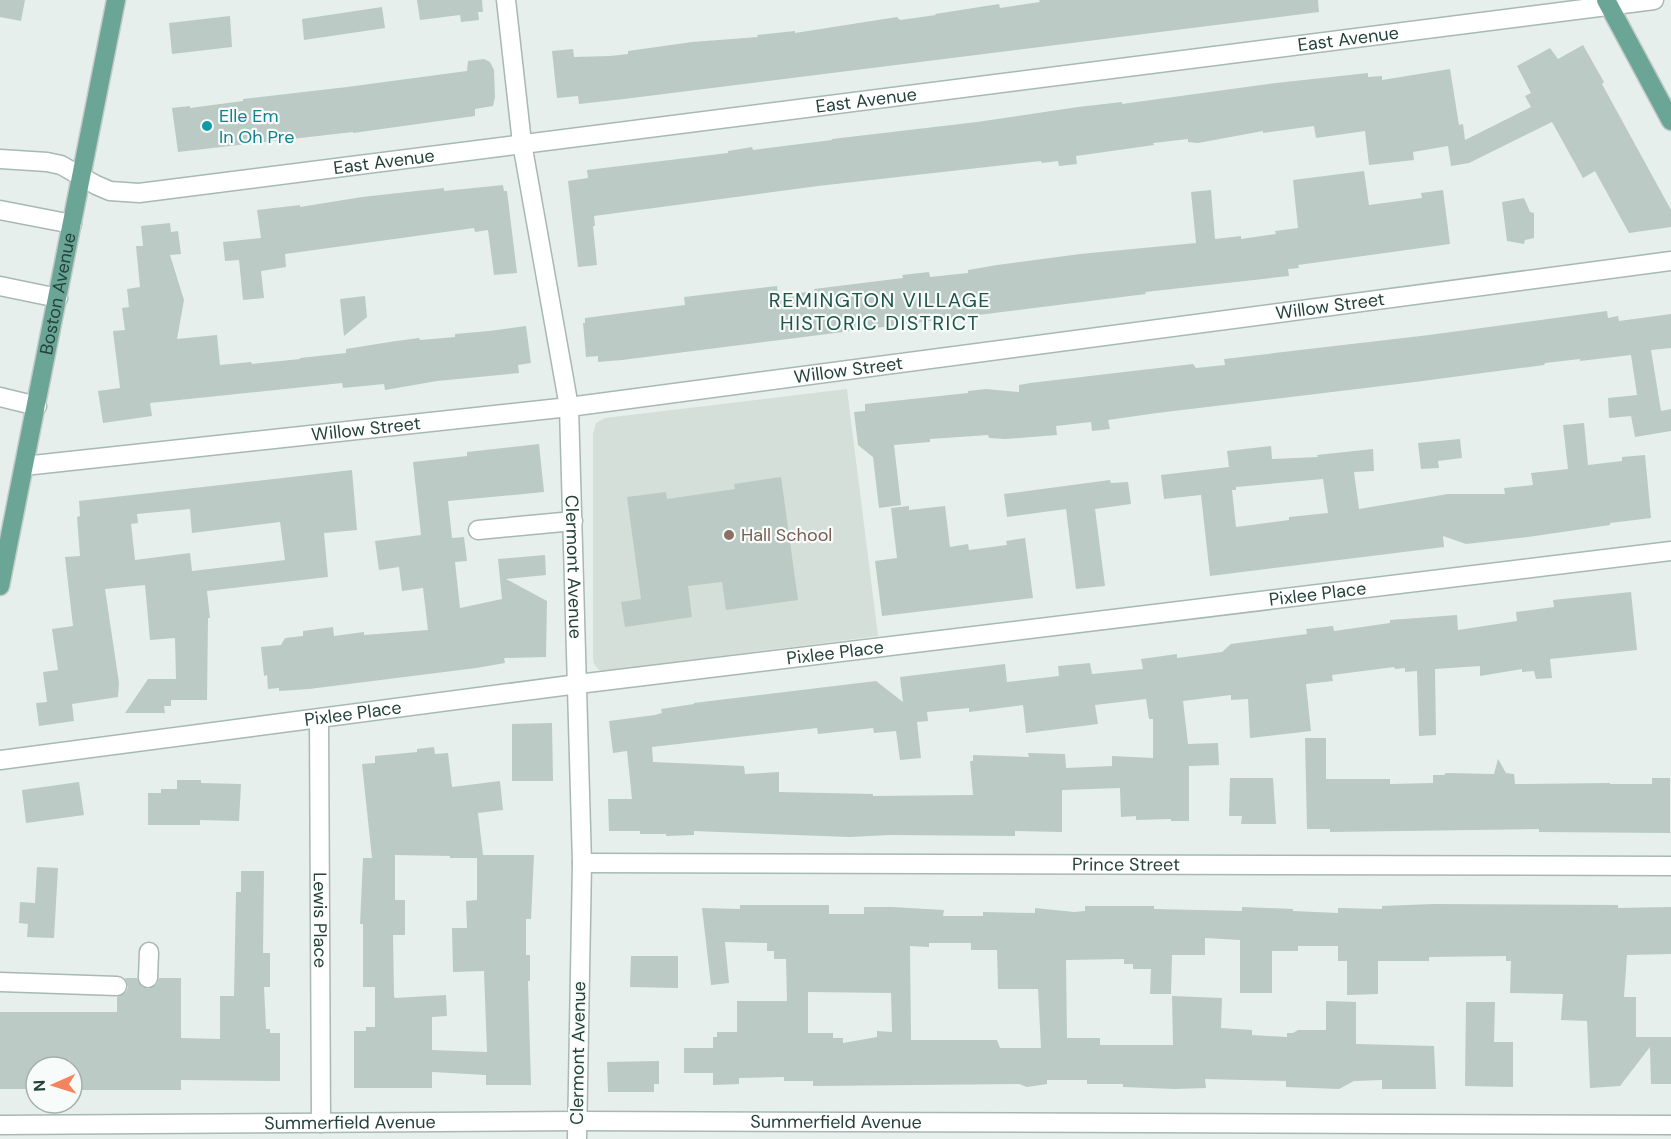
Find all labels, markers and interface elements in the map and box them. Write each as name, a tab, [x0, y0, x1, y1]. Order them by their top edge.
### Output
street label: East Avenue	[1296, 21, 1400, 57]
street label: East Avenue	[814, 82, 918, 119]
place label: Elle Em In Oh Pre	[219, 104, 294, 149]
marker: Elle Em In Oh Pre	[200, 119, 214, 133]
street label: East Avenue	[332, 143, 436, 180]
street label: Boston Avenue	[34, 230, 82, 357]
district label: REMINGTON VILLAGE HISTORIC DISTRICT	[769, 287, 991, 336]
street label: Willow Street	[1274, 287, 1386, 325]
street label: Willow Street	[792, 351, 904, 389]
street label: Willow Street	[310, 411, 422, 447]
street label: Clermont Avenue	[560, 495, 588, 639]
place label: Hall School	[741, 523, 832, 547]
marker: Hall School	[722, 528, 736, 542]
street label: Pixlee Place	[1268, 576, 1368, 612]
street label: Pixlee Place	[785, 635, 885, 671]
street label: Pixlee Place	[303, 695, 403, 732]
street label: Prince Street	[1072, 852, 1180, 877]
street label: Lewis Place	[308, 872, 332, 968]
street label: Clermont Avenue	[565, 981, 591, 1125]
north arrow	[24, 1055, 84, 1115]
text: N	[29, 1079, 50, 1092]
street label: Summerfield Avenue	[264, 1110, 436, 1135]
street label: Summerfield Avenue	[750, 1110, 922, 1134]

